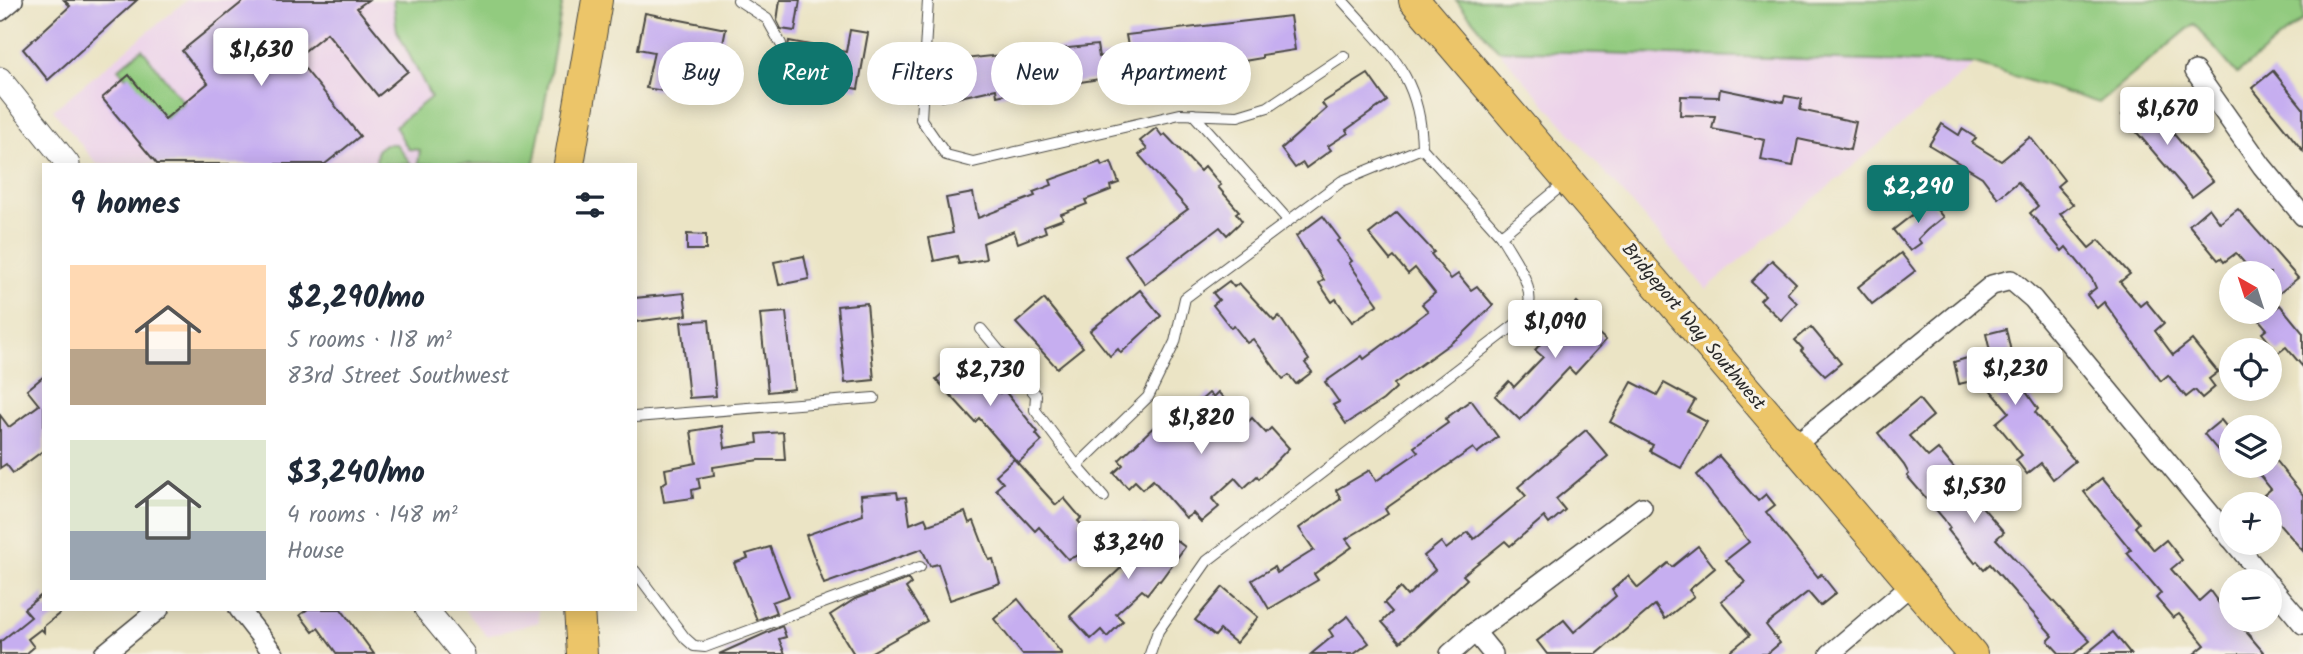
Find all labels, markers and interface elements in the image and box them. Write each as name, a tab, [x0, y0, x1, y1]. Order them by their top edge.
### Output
pin: $1,630	[204, 28, 318, 88]
text: $1,630	[229, 33, 293, 69]
chip: Buy	[658, 42, 744, 105]
chip: Rent	[758, 42, 853, 105]
chip: Filters	[867, 42, 977, 105]
chip: New	[991, 42, 1083, 105]
chip: Apartment	[1097, 42, 1251, 105]
pin: $1,670	[2110, 88, 2224, 147]
text: $1,670	[2136, 92, 2198, 128]
pin: $2,290	[1861, 166, 1975, 225]
text: $2,290	[1883, 170, 1953, 206]
text: 9 homes	[70, 181, 181, 229]
icon: filters	[571, 186, 609, 224]
street label: Bridgeport Way Southwest	[1614, 236, 1773, 418]
north arrow	[2219, 261, 2282, 324]
map controls	[2219, 261, 2282, 632]
text: $2,290/mo	[287, 275, 425, 323]
icon: home	[126, 293, 210, 377]
pin: $1,090	[1498, 300, 1612, 360]
text: $1,090	[1524, 305, 1586, 341]
text: 5 rooms · 118 m²	[287, 323, 452, 359]
button: locate	[2219, 338, 2282, 401]
pin: $2,730	[933, 348, 1047, 408]
pin: $1,230	[1958, 348, 2072, 407]
text: $1,230	[1983, 352, 2047, 388]
text: $2,730	[956, 353, 1024, 389]
text: 83rd Street Southwest	[287, 359, 509, 395]
pin: $1,820	[1144, 396, 1258, 456]
text: $1,820	[1168, 401, 1234, 437]
button: layers	[2219, 415, 2282, 478]
text: $3,240/mo	[287, 450, 425, 498]
pin: $1,530	[1917, 466, 2031, 525]
icon: home	[126, 468, 210, 552]
text: $1,530	[1943, 470, 2005, 506]
button: +	[2219, 492, 2282, 555]
text: 4 rooms · 148 m²	[287, 498, 458, 534]
pin: $3,240	[1071, 522, 1185, 581]
text: $3,240	[1093, 526, 1163, 562]
text: House	[287, 534, 344, 570]
button: −	[2219, 569, 2282, 632]

